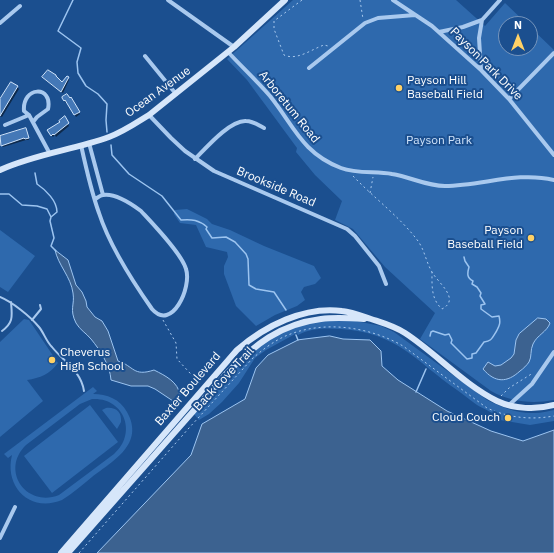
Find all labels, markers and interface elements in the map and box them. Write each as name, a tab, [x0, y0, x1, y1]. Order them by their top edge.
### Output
north arrow	[498, 16, 538, 56]
text: N	[514, 18, 522, 32]
street label: Payson Park Drive	[447, 25, 525, 103]
street label: Ocean Avenue	[123, 63, 193, 121]
street label: Arboretum Road	[256, 68, 322, 146]
place label: Payson Hill Baseball Field	[407, 74, 483, 102]
marker: Payson Hill Baseball Field	[394, 83, 404, 93]
park label: Payson Park	[406, 134, 472, 148]
street label: Brookside Road	[234, 164, 318, 210]
place label: Payson Baseball Field	[447, 224, 523, 252]
marker: Payson Baseball Field	[526, 233, 536, 243]
street label: Back Cove Trail	[191, 344, 257, 414]
place label: Cheverus High School	[60, 346, 124, 374]
street label: Baxter Boulevard	[152, 349, 224, 429]
marker: Cheverus High School	[47, 355, 57, 365]
place label: Cloud Couch	[432, 411, 500, 425]
marker: Cloud Couch	[503, 413, 513, 423]

